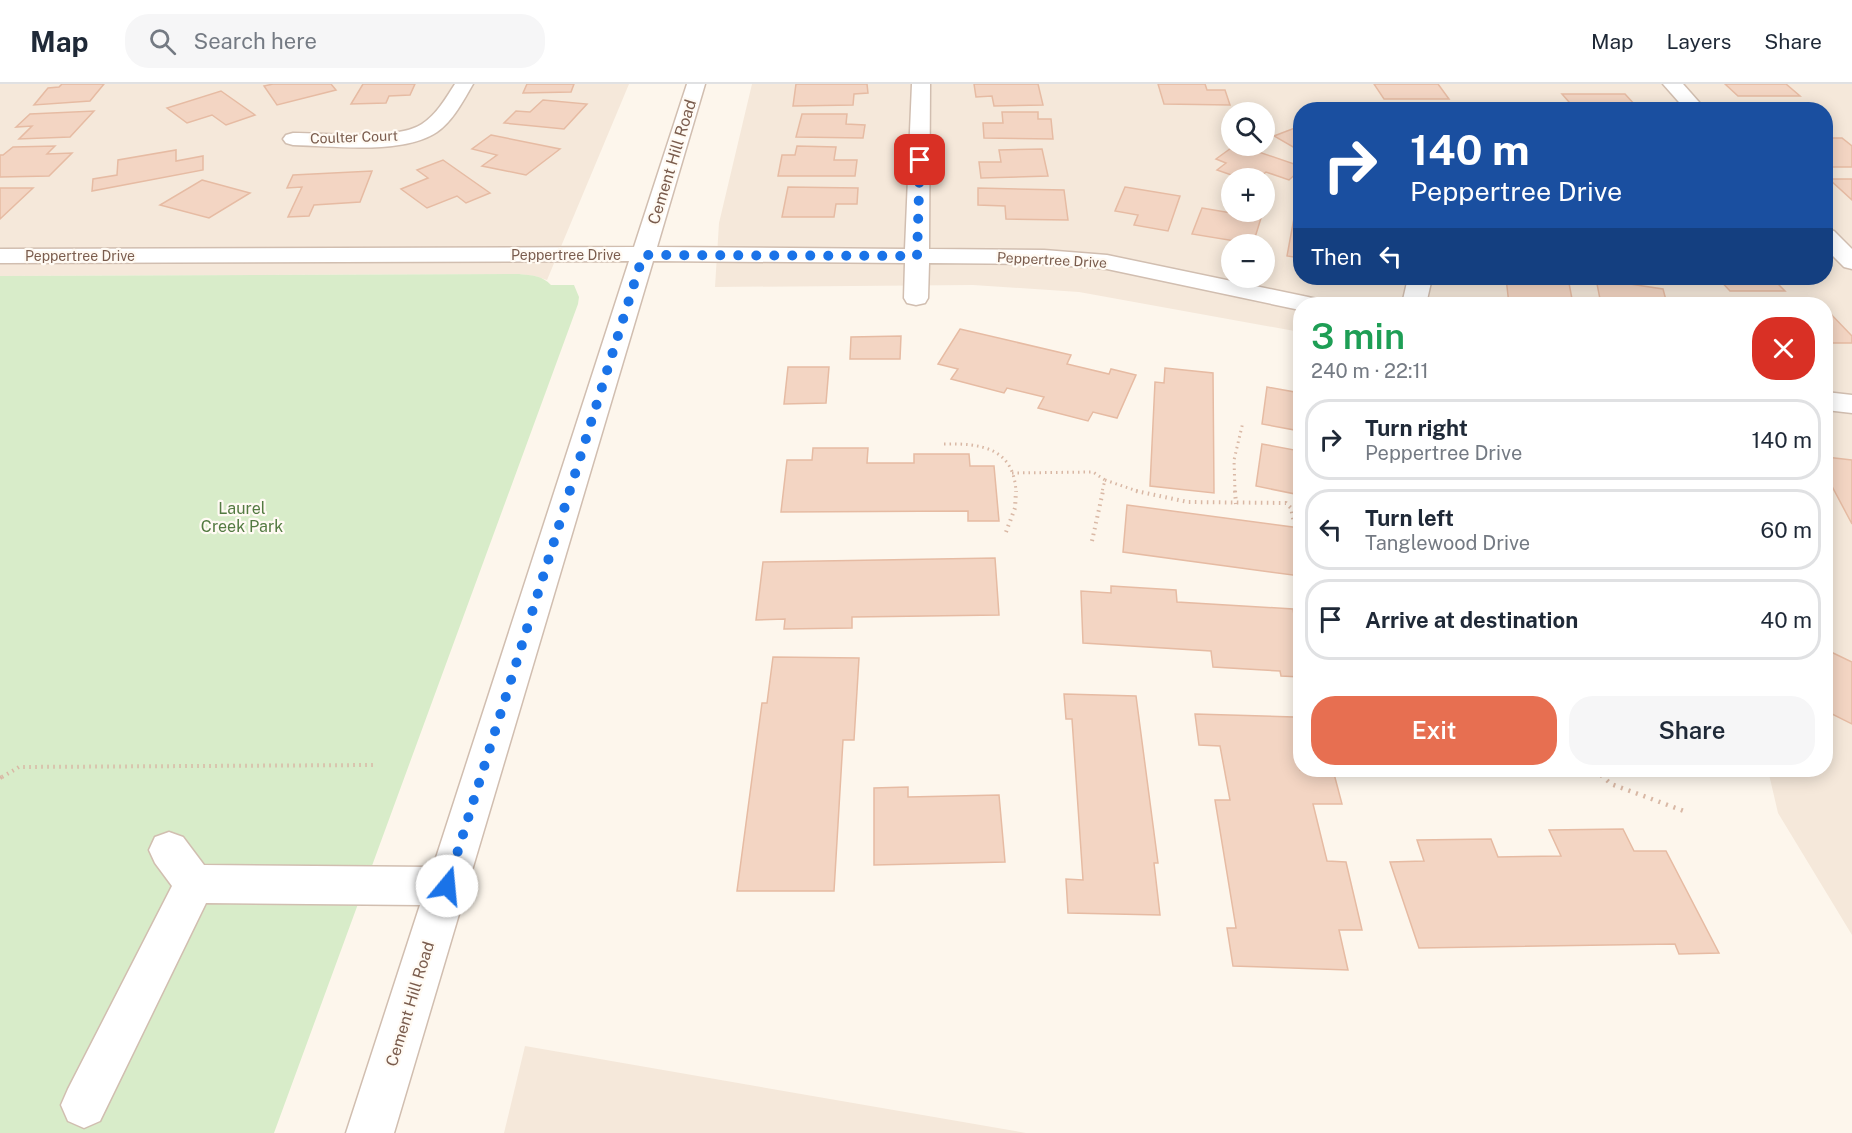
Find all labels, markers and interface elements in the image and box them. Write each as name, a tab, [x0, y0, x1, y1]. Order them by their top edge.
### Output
search box	[125, 14, 545, 68]
text: Map	[30, 25, 89, 58]
icon: search	[146, 25, 179, 58]
text: Search here	[194, 28, 317, 54]
text: Map	[1591, 29, 1634, 54]
text: Layers	[1667, 29, 1731, 54]
text: Share	[1764, 29, 1822, 54]
street label: Cement Hill Road	[644, 97, 700, 227]
map controls	[1221, 102, 1275, 288]
button: search	[1221, 102, 1275, 156]
text: 140 m	[1410, 125, 1530, 174]
icon: right	[1311, 126, 1389, 204]
street label: Coulter Court	[310, 127, 398, 147]
pin	[894, 134, 945, 185]
icon: arrive	[903, 143, 936, 176]
button: +	[1221, 168, 1275, 222]
text: Peppertree Drive	[1410, 175, 1622, 207]
button: −	[1221, 234, 1275, 288]
icon: left	[1374, 240, 1407, 273]
text: Then	[1311, 244, 1362, 270]
street label: Peppertree Drive	[511, 247, 621, 263]
street label: Peppertree Drive	[25, 248, 135, 264]
street label: Peppertree Drive	[997, 249, 1107, 271]
text: 3 min	[1311, 315, 1405, 357]
button: close	[1752, 317, 1815, 380]
text: 240 m · 22:11	[1311, 359, 1429, 383]
text: Turn right	[1365, 415, 1468, 441]
icon: right	[1314, 423, 1347, 456]
text: 140 m	[1751, 427, 1812, 453]
text: Peppertree Drive	[1365, 441, 1522, 465]
park label: Laurel Creek Park	[201, 499, 283, 536]
text: Turn left	[1365, 505, 1454, 531]
icon: left	[1314, 513, 1347, 546]
text: 60 m	[1761, 517, 1812, 543]
text: Tanglewood Drive	[1365, 531, 1530, 555]
icon: arrive	[1314, 603, 1347, 636]
text: Arrive at destination	[1365, 607, 1578, 633]
text: 40 m	[1760, 607, 1812, 633]
button: Exit	[1311, 696, 1557, 765]
button: Share	[1569, 696, 1815, 765]
position arrow	[415, 854, 479, 918]
street label: Cement Hill Road	[382, 939, 438, 1069]

